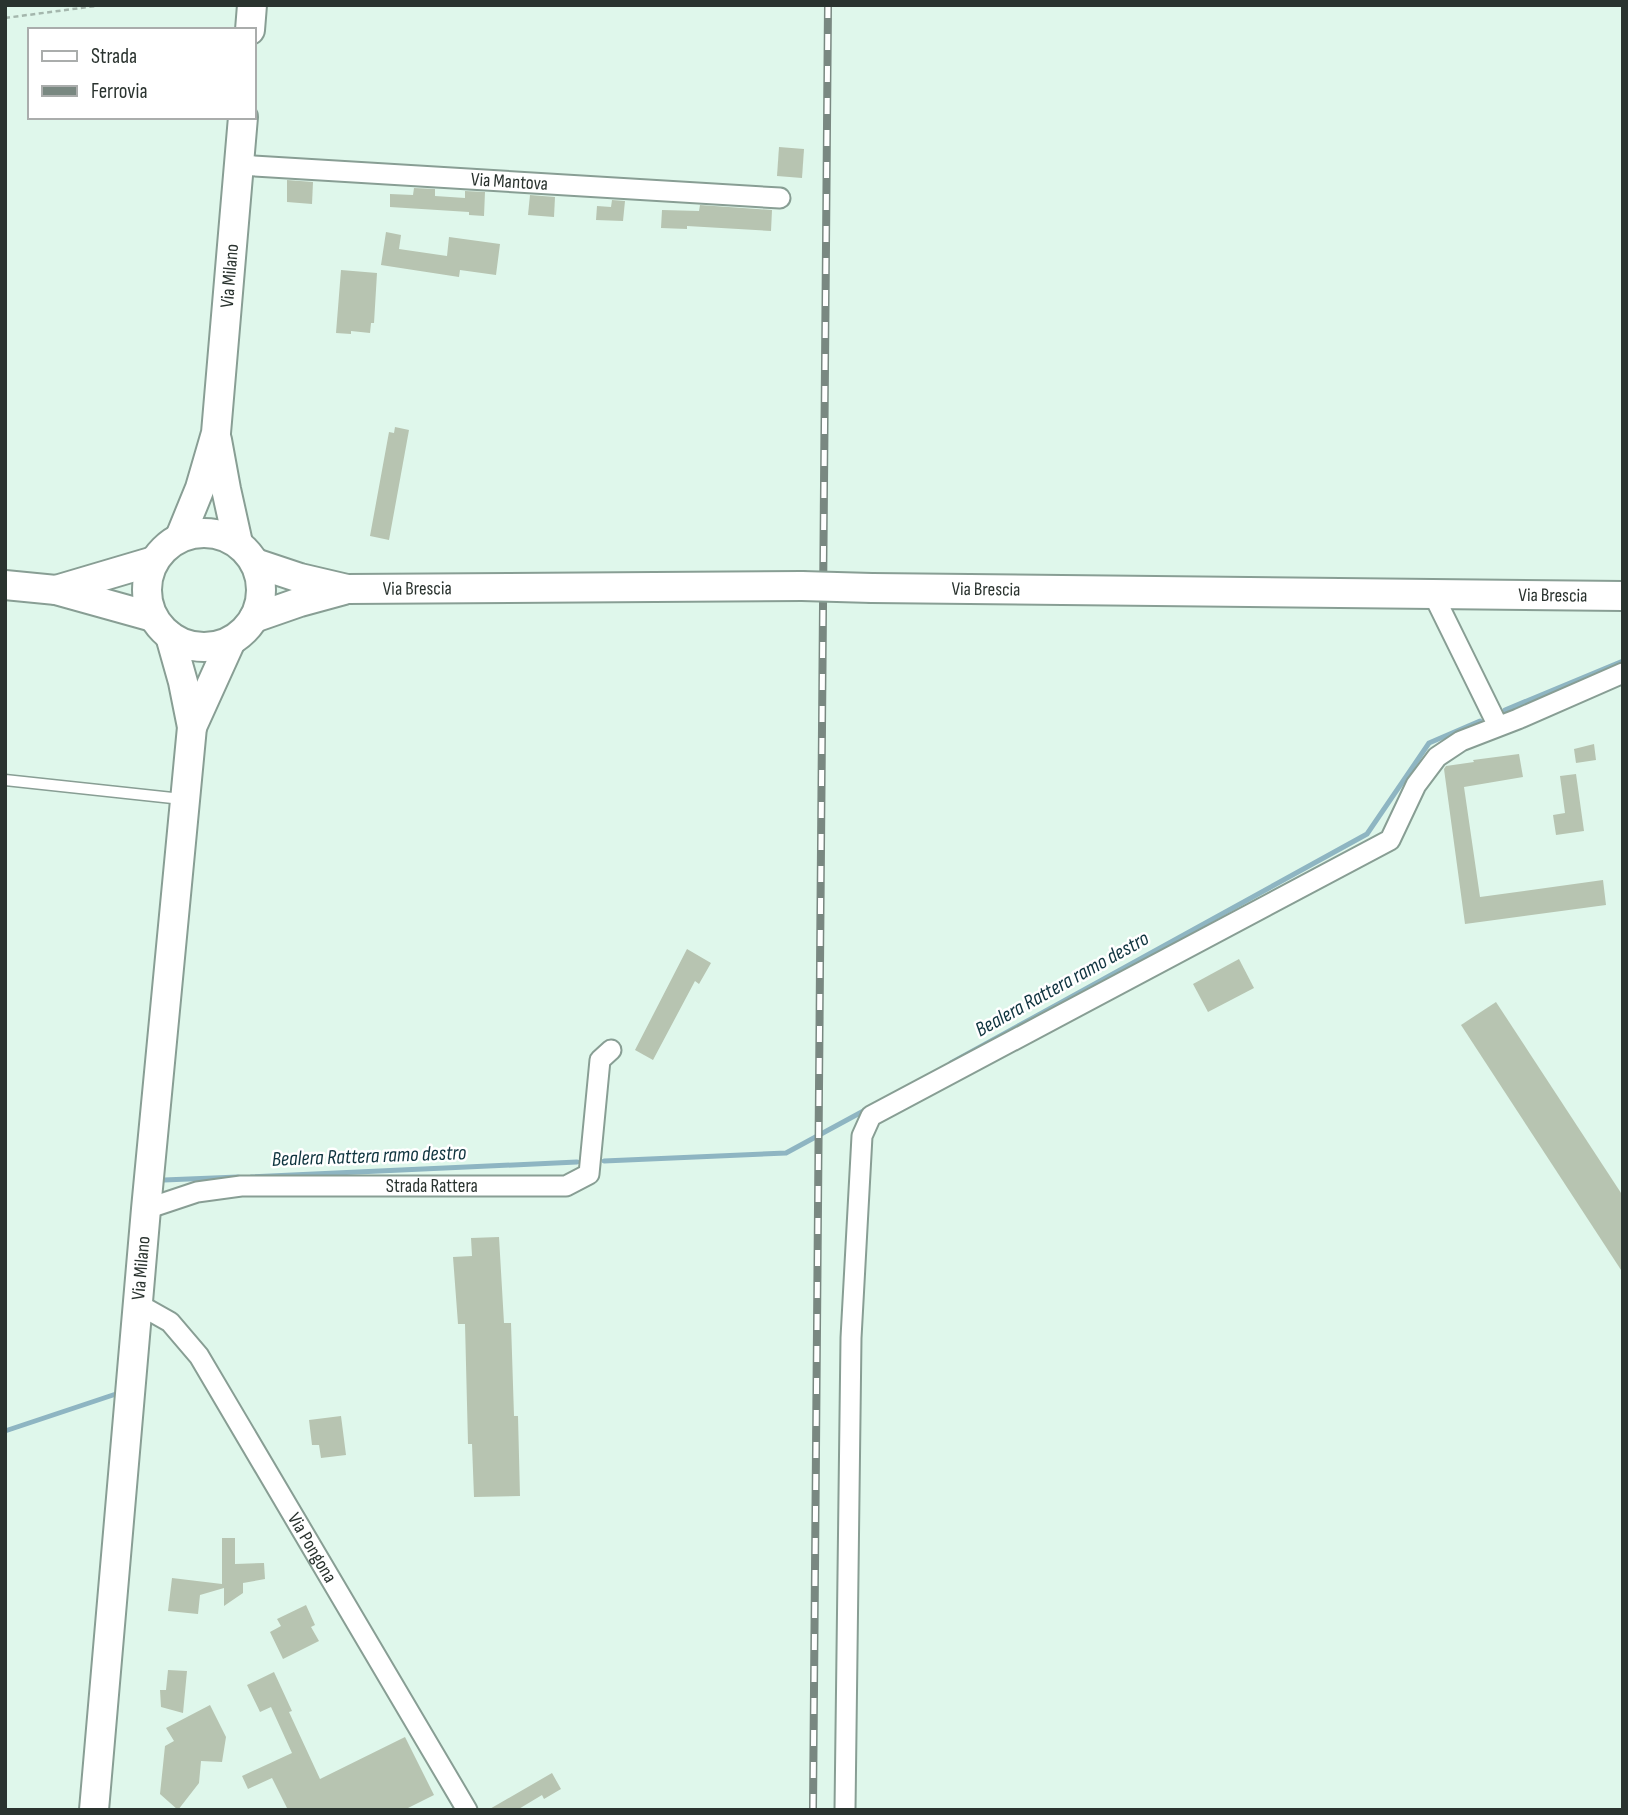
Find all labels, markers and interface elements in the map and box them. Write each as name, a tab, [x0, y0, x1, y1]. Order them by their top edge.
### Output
legend	[28, 28, 256, 119]
text: Strada	[91, 44, 137, 69]
text: Ferrovia	[91, 79, 148, 104]
street label: Via Mantova	[470, 168, 549, 195]
street label: Via Milano	[215, 243, 244, 309]
street label: Via Brescia	[383, 577, 452, 600]
street label: Via Brescia	[951, 577, 1021, 601]
street label: Via Brescia	[1518, 583, 1588, 607]
water label: Bealera Rattera ramo destro	[971, 926, 1154, 1042]
water label: Bealera Rattera ramo destro	[271, 1140, 467, 1172]
street label: Strada Rattera	[386, 1175, 478, 1198]
street label: Via Milano	[127, 1235, 155, 1301]
street label: Via Pongona	[283, 1509, 342, 1587]

